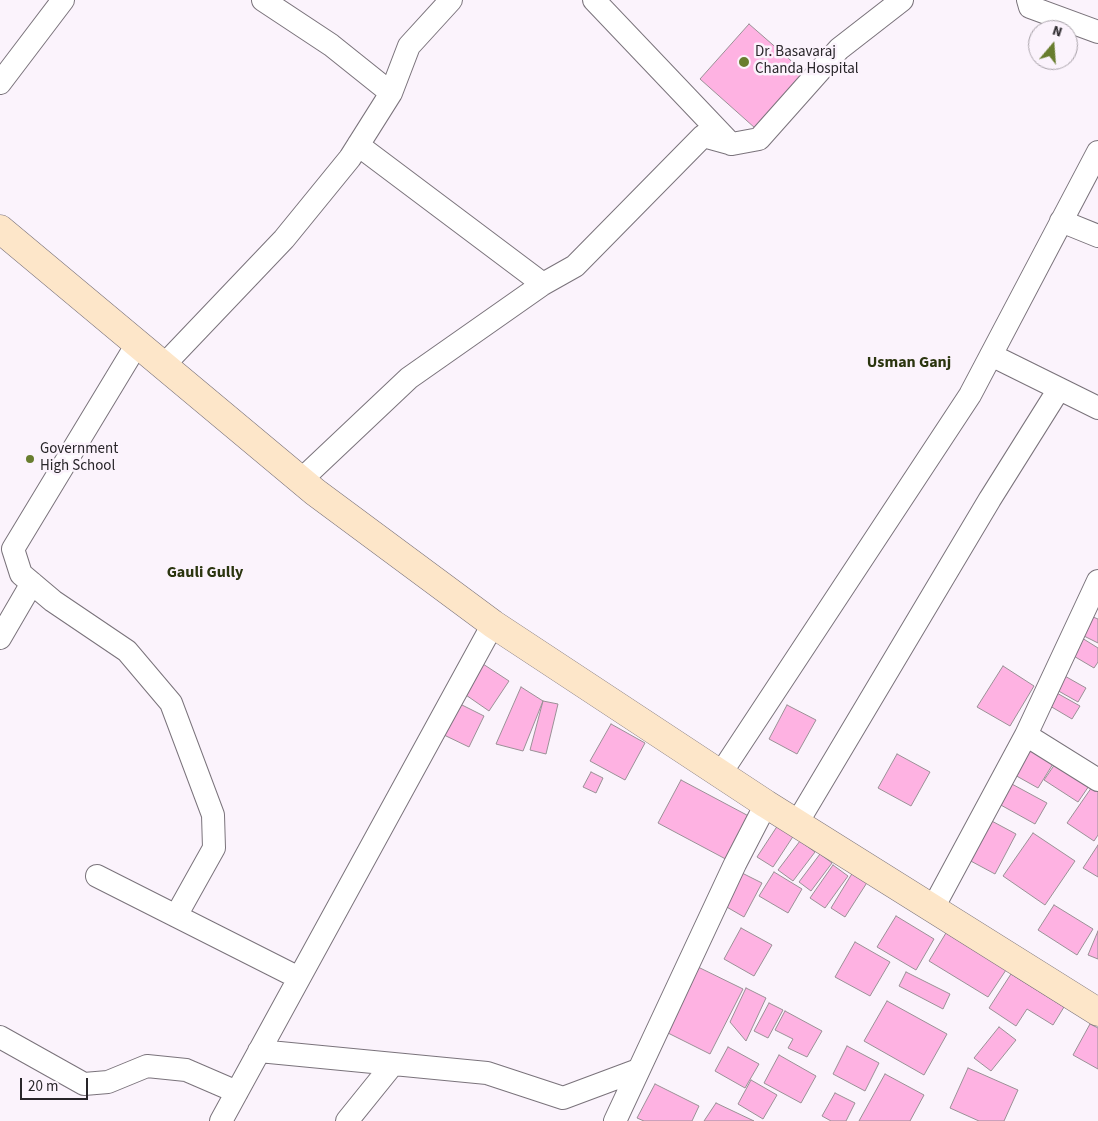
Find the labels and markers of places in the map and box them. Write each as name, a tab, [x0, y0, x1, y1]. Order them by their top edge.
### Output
place label: Dr. Basavaraj Chanda Hospital	[755, 44, 859, 79]
marker: Dr. Basavaraj Chanda Hospital	[737, 55, 751, 69]
place label: Government High School	[40, 441, 118, 476]
marker: Government High School	[24, 453, 36, 465]

